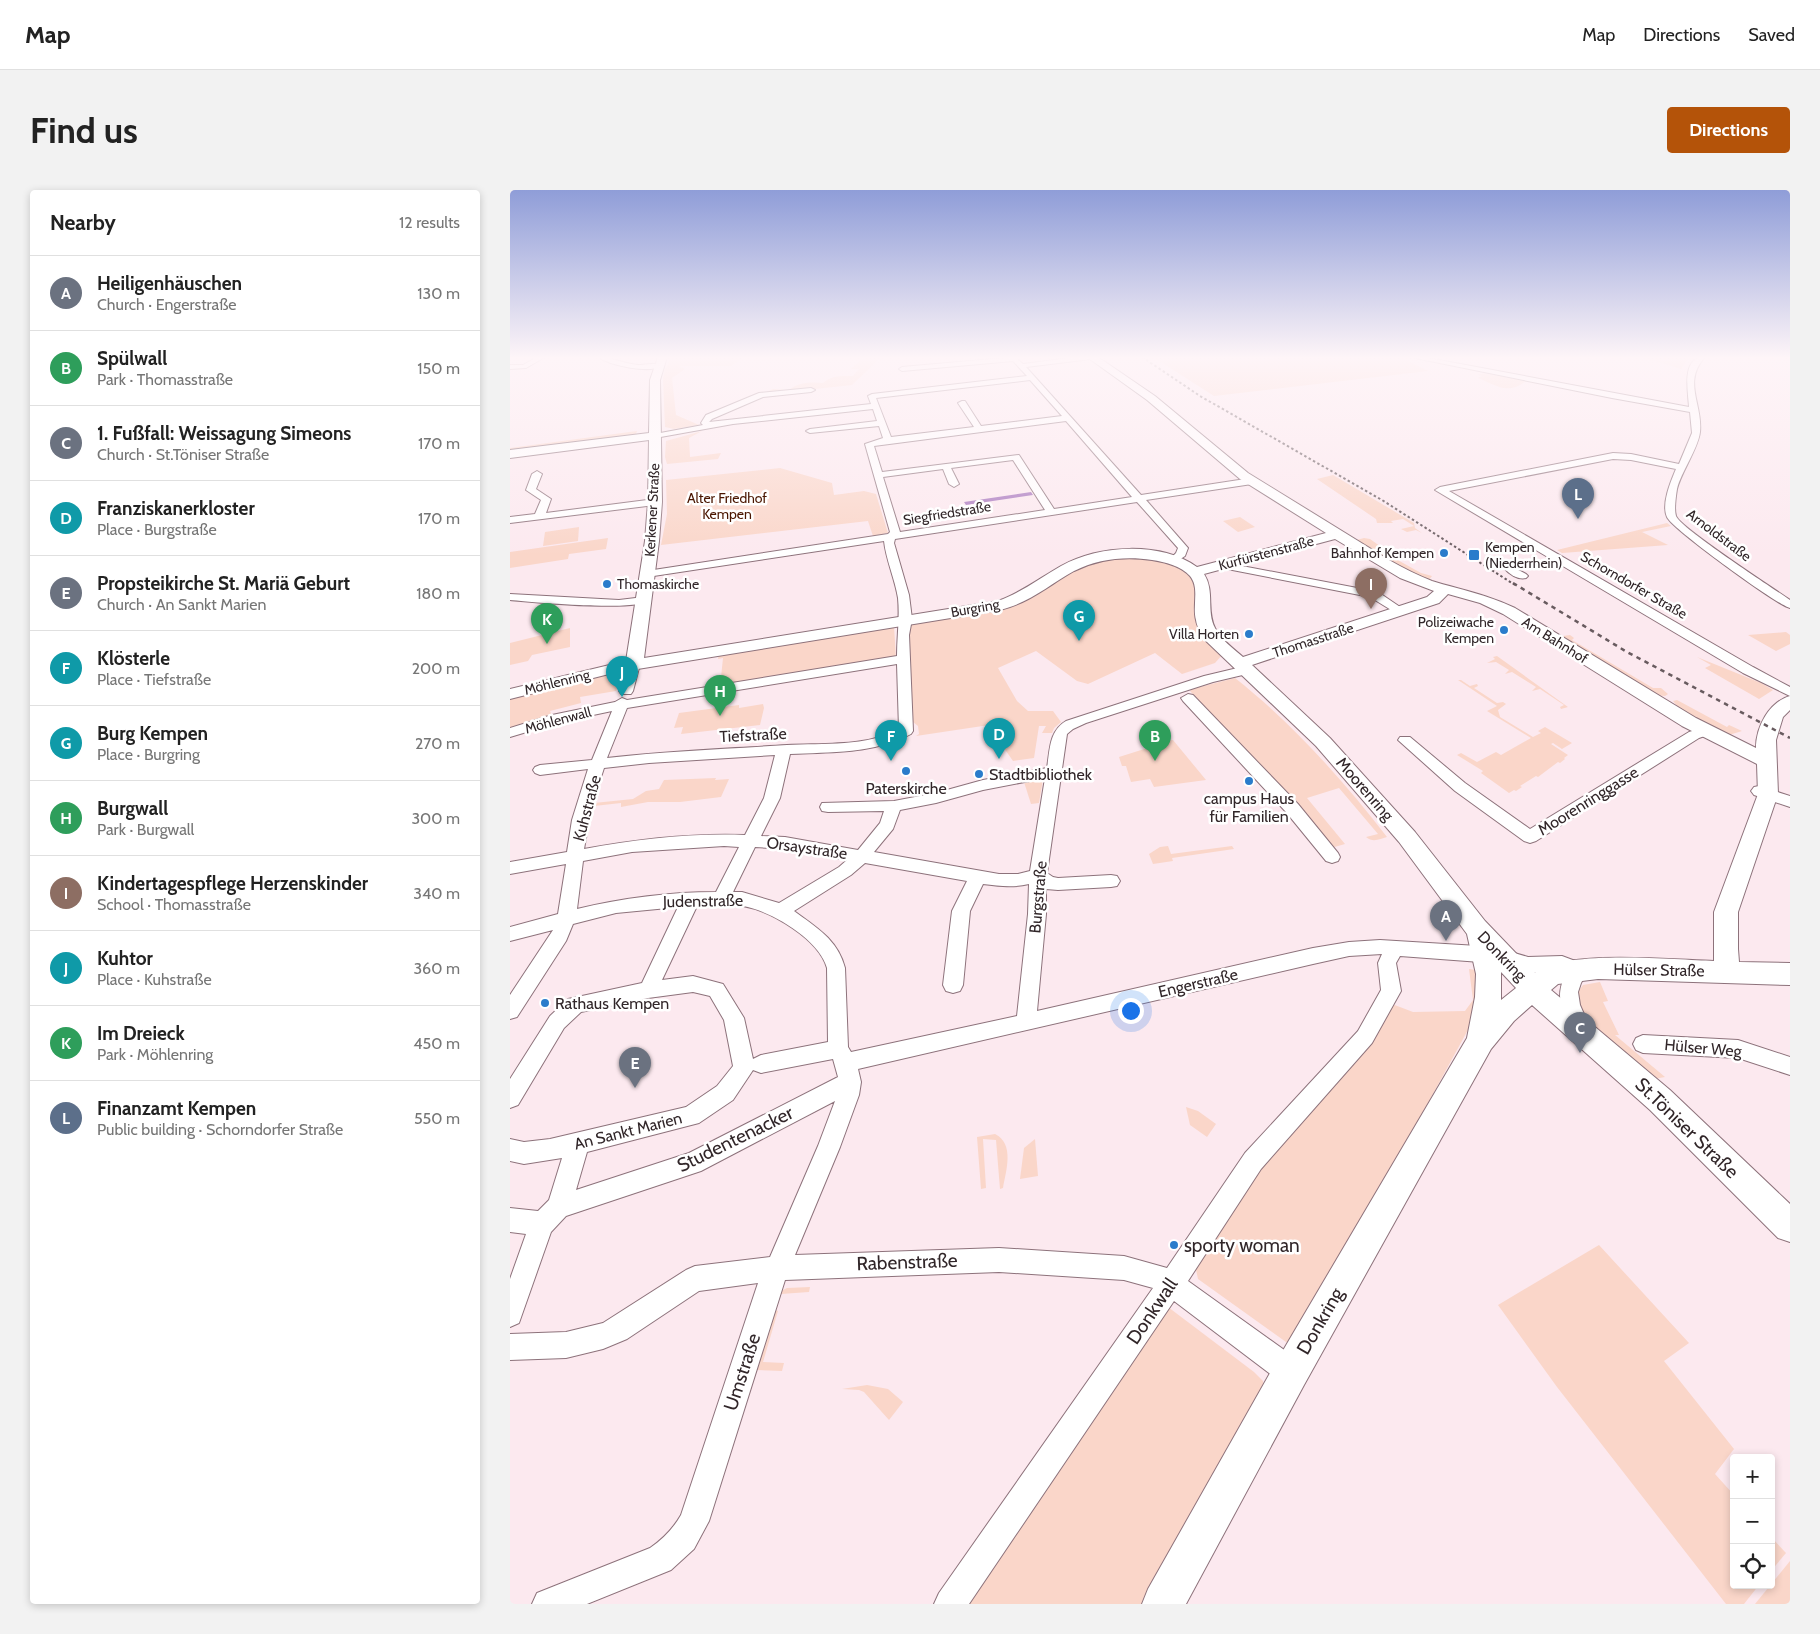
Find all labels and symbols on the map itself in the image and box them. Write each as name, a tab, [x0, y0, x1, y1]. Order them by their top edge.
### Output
street label: Kerkener Straße	[641, 463, 663, 557]
pin: L	[1562, 478, 1594, 519]
park label: Alter Friedhof Kempen	[687, 489, 767, 523]
street label: Siegfriedstraße	[902, 497, 992, 529]
street label: Arnoldstraße	[1683, 505, 1755, 565]
street label: Kurfürstenstraße	[1216, 532, 1316, 574]
place label: Kempen (Niederrhein)	[1485, 538, 1562, 572]
place label: Bahnhof Kempen	[1331, 544, 1434, 562]
marker: Bahnhof Kempen	[1438, 547, 1450, 559]
street label: Schorndorfer Straße	[1577, 547, 1691, 623]
marker: Kempen (Niederrhein)	[1467, 548, 1481, 562]
pin: I	[1355, 568, 1387, 609]
place label: Thomaskirche	[617, 575, 699, 593]
marker: Thomaskirche	[601, 578, 613, 590]
street label: Burgring	[949, 595, 1002, 621]
pin: G	[1063, 600, 1095, 641]
pin: K	[531, 603, 563, 644]
place label: Polizeiwache Kempen	[1418, 613, 1494, 647]
street label: Am Bahnhof	[1519, 613, 1592, 668]
street label: Thomasstraße	[1270, 618, 1356, 662]
marker: Polizeiwache Kempen	[1498, 624, 1510, 636]
place label: Villa Horten	[1169, 625, 1239, 643]
marker: Villa Horten	[1243, 628, 1255, 640]
pin: J	[606, 656, 638, 697]
street label: Möhlenring	[522, 665, 593, 699]
pin: H	[704, 675, 736, 716]
street label: Möhlenwall	[523, 702, 594, 737]
pin: D	[983, 718, 1015, 759]
pin: F	[875, 720, 907, 761]
pin: B	[1139, 720, 1171, 761]
street label: Tiefstraße	[719, 724, 787, 746]
street label: Moorenring	[1332, 753, 1398, 825]
street label: Moorenringgasse	[1534, 763, 1642, 839]
marker: Paterskirche	[900, 765, 912, 777]
place label: Stadtbibliothek	[989, 765, 1093, 784]
marker: Stadtbibliothek	[973, 768, 985, 780]
street label: Kuhstraße	[569, 773, 605, 843]
marker: campus Haus für Familien	[1243, 775, 1255, 787]
place label: Paterskirche	[865, 779, 947, 798]
place label: campus Haus für Familien	[1204, 789, 1295, 826]
street label: Orsaystraße	[765, 833, 849, 863]
street label: Burgstraße	[1025, 860, 1051, 934]
street label: Judenstraße	[662, 891, 743, 911]
pin: A	[1430, 900, 1462, 941]
street label: Donkring	[1474, 927, 1531, 986]
street label: Hülser Straße	[1613, 960, 1705, 980]
street label: Engerstraße	[1156, 965, 1240, 1001]
place label: Rathaus Kempen	[555, 994, 669, 1013]
marker: Rathaus Kempen	[539, 997, 551, 1009]
your location	[1118, 998, 1144, 1024]
pin: C	[1564, 1012, 1596, 1053]
street label: Hülser Weg	[1664, 1035, 1743, 1061]
pin: E	[619, 1047, 651, 1088]
street label: St.Töniser Straße	[1631, 1073, 1744, 1183]
street label: Studentenacker	[673, 1101, 797, 1177]
street label: An Sankt Marien	[572, 1108, 684, 1154]
place label: sporty woman	[1184, 1234, 1300, 1257]
marker: sporty woman	[1168, 1239, 1180, 1251]
street label: Rabenstraße	[856, 1249, 958, 1275]
street label: Donkwall	[1121, 1273, 1183, 1349]
street label: Donkring	[1292, 1283, 1349, 1359]
street label: Umstraße	[719, 1330, 765, 1414]

